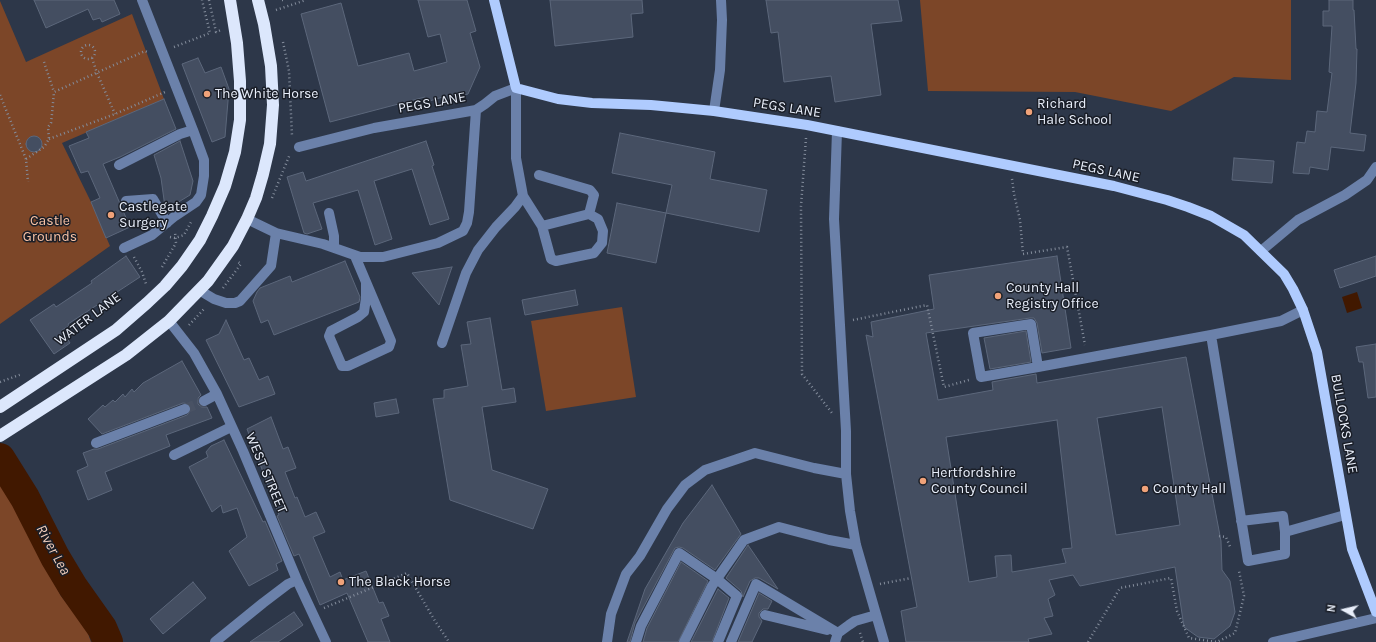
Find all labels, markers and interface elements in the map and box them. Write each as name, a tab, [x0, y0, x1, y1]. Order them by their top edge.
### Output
place label: The White Horse	[215, 86, 319, 102]
marker: The White Horse	[202, 89, 212, 99]
street label: PEGS LANE	[397, 89, 467, 117]
street label: PEGS LANE	[752, 94, 822, 122]
place label: Richard Hale School	[1037, 96, 1112, 128]
marker: Richard Hale School	[1024, 107, 1034, 117]
street label: PEGS LANE	[1071, 156, 1141, 186]
place label: Castlegate Surgery	[119, 199, 187, 232]
marker: Castlegate Surgery	[106, 210, 116, 220]
park label: Castle Grounds	[23, 213, 77, 246]
place label: County Hall Registry Office	[1006, 280, 1099, 312]
street label: WATER LANE	[52, 289, 124, 349]
marker: County Hall Registry Office	[993, 291, 1003, 301]
street label: BULLOCKS LANE	[1327, 373, 1361, 475]
street label: WEST STREET	[241, 430, 291, 516]
place label: Hertfordshire County Council	[931, 465, 1028, 498]
marker: Hertfordshire County Council	[918, 476, 928, 486]
place label: County Hall	[1153, 481, 1226, 497]
marker: County Hall	[1140, 484, 1150, 494]
water label: River Lea	[32, 521, 74, 579]
place label: The Black Horse	[349, 574, 450, 590]
marker: The Black Horse	[336, 577, 346, 587]
north arrow	[1324, 590, 1364, 630]
text: N	[1325, 603, 1339, 613]

